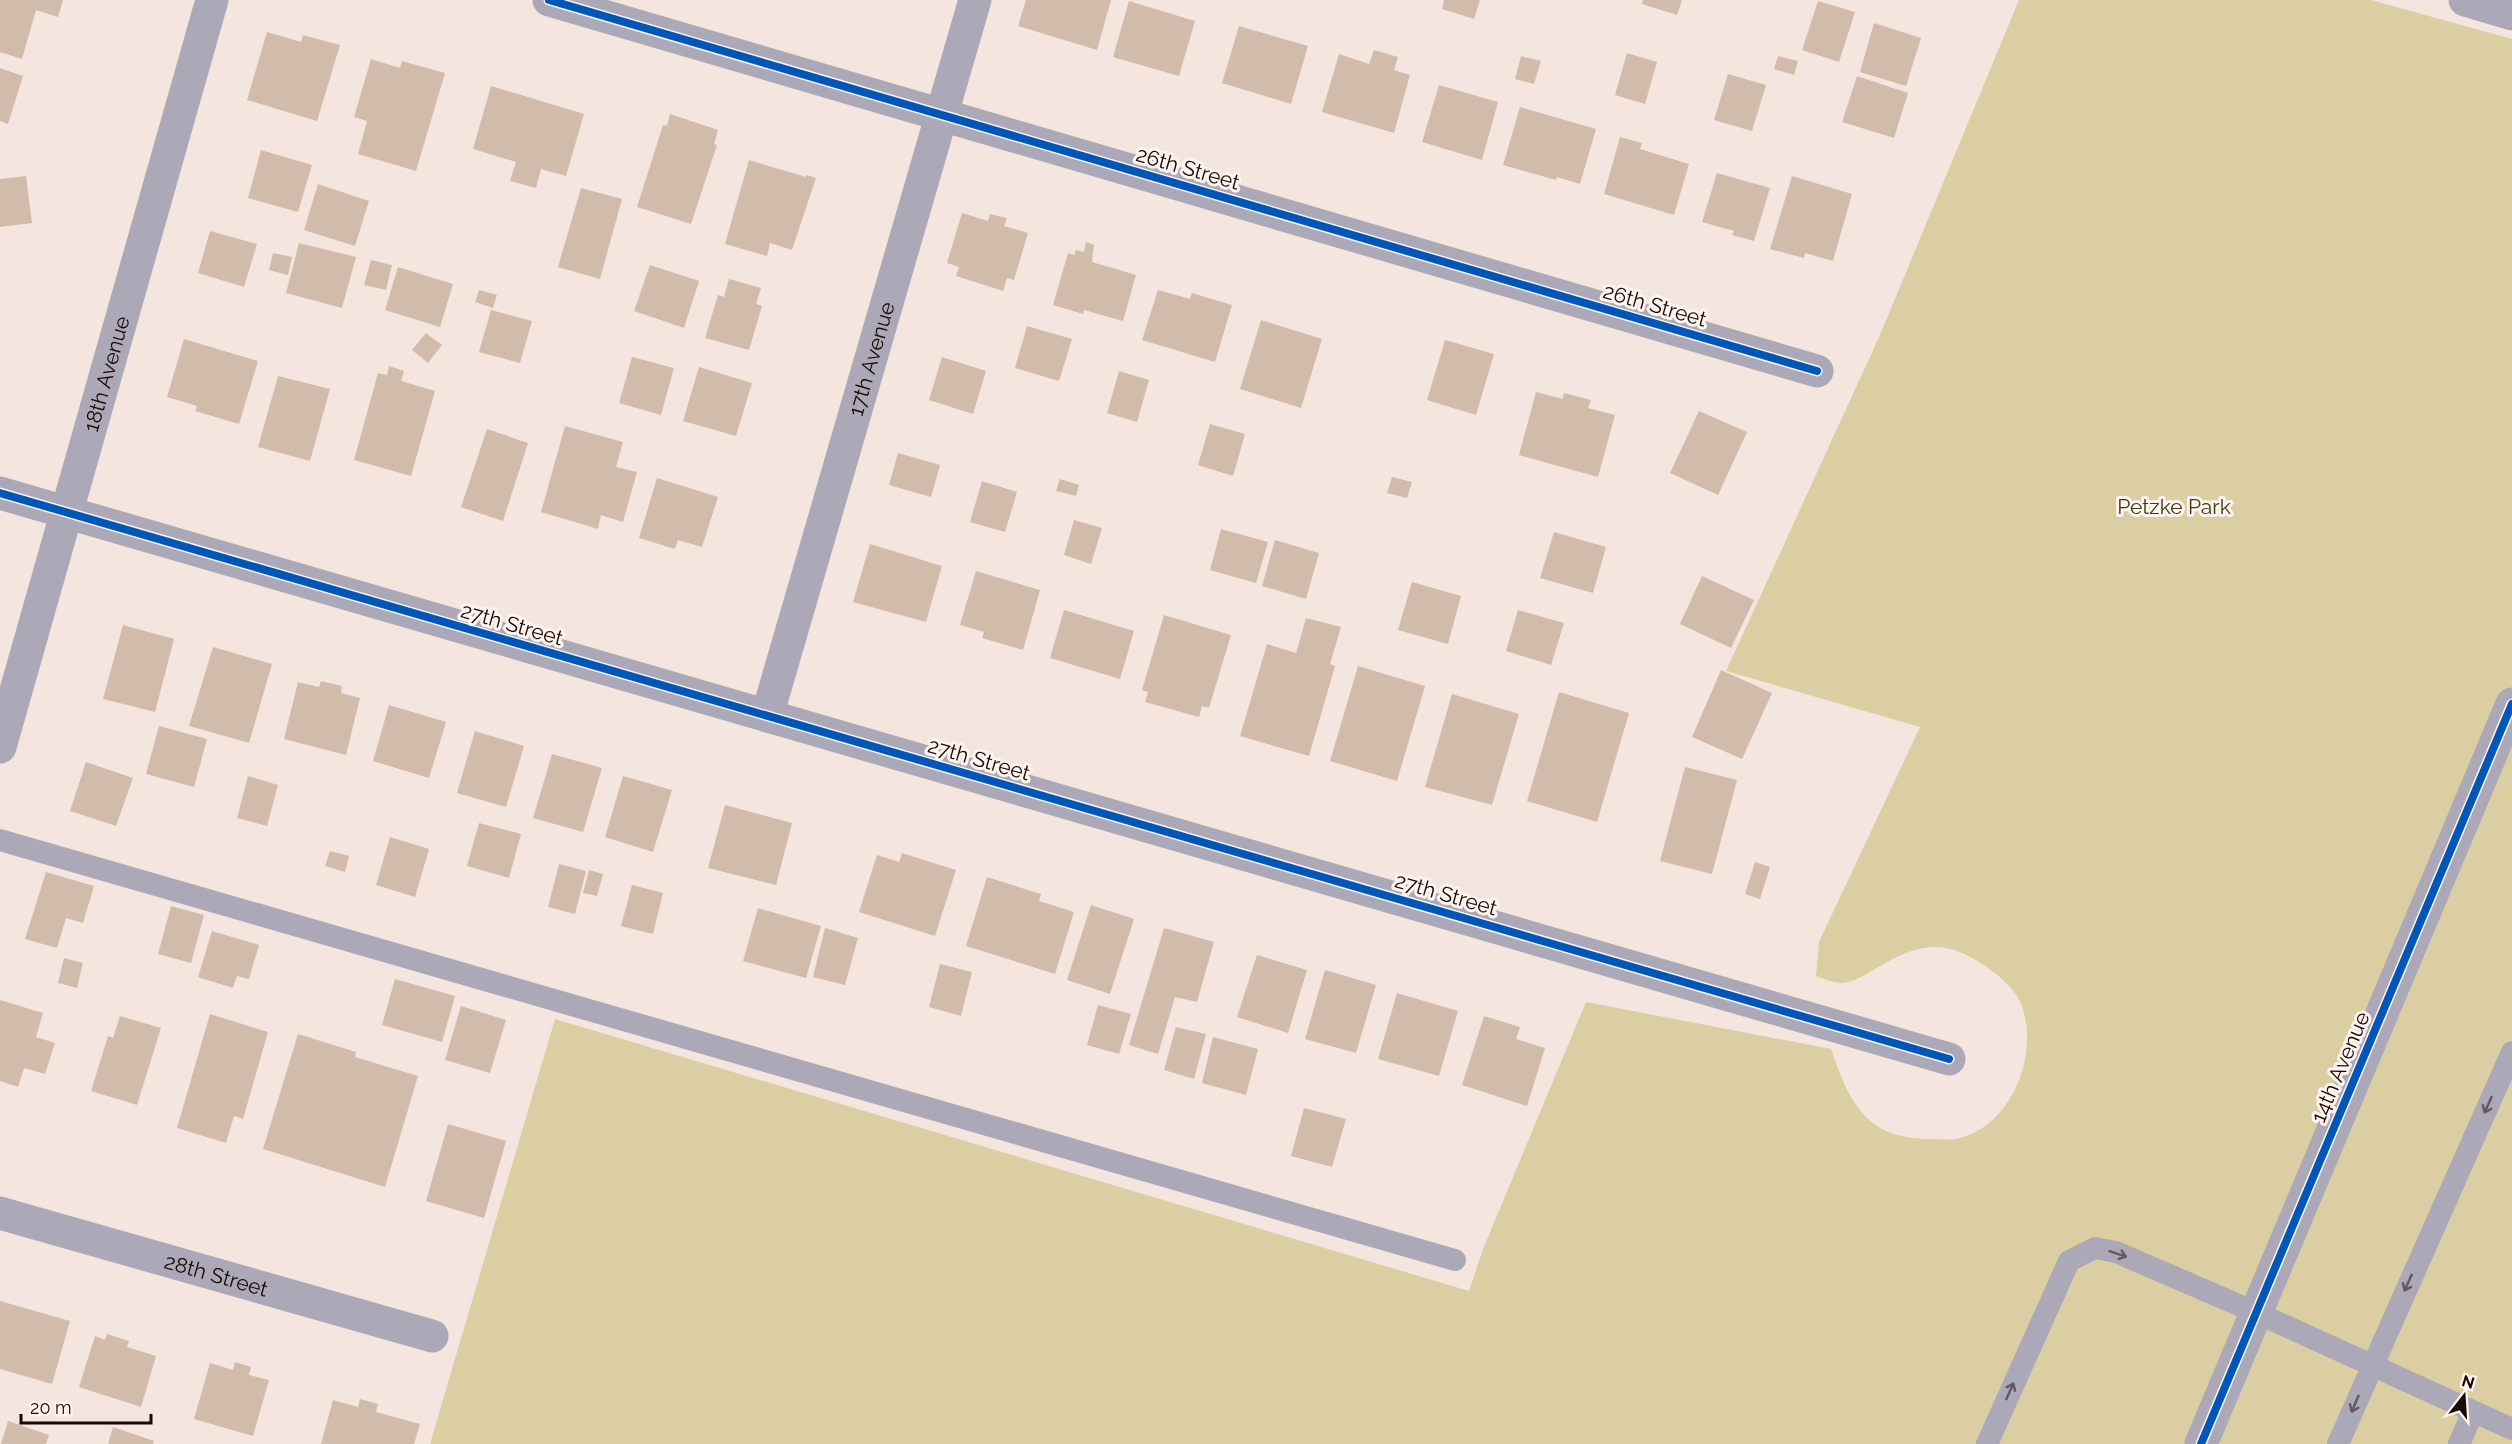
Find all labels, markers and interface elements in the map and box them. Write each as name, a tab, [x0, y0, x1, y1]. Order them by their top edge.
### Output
street label: 26th Street	[1133, 141, 1243, 195]
street label: 26th Street	[1600, 278, 1710, 332]
street label: 17th Avenue	[842, 299, 899, 419]
street label: 18th Avenue	[78, 313, 134, 434]
park label: Petzke Park	[2117, 494, 2231, 519]
street label: 27th Street	[458, 598, 566, 650]
street label: 27th Street	[925, 733, 1033, 785]
street label: 27th Street	[1392, 868, 1500, 920]
street label: 14th Avenue	[2305, 1008, 2375, 1126]
one-way arrow	[2482, 1096, 2493, 1114]
street label: 28th Street	[162, 1248, 271, 1301]
one-way arrow	[2108, 1249, 2127, 1260]
one-way arrow	[2402, 1274, 2413, 1292]
north arrow	[2434, 1366, 2494, 1426]
text: N	[2460, 1371, 2477, 1393]
one-way arrow	[2005, 1382, 2017, 1400]
scale bar	[21, 1387, 152, 1425]
one-way arrow	[2349, 1395, 2360, 1413]
text: 20 m	[30, 1397, 72, 1418]

